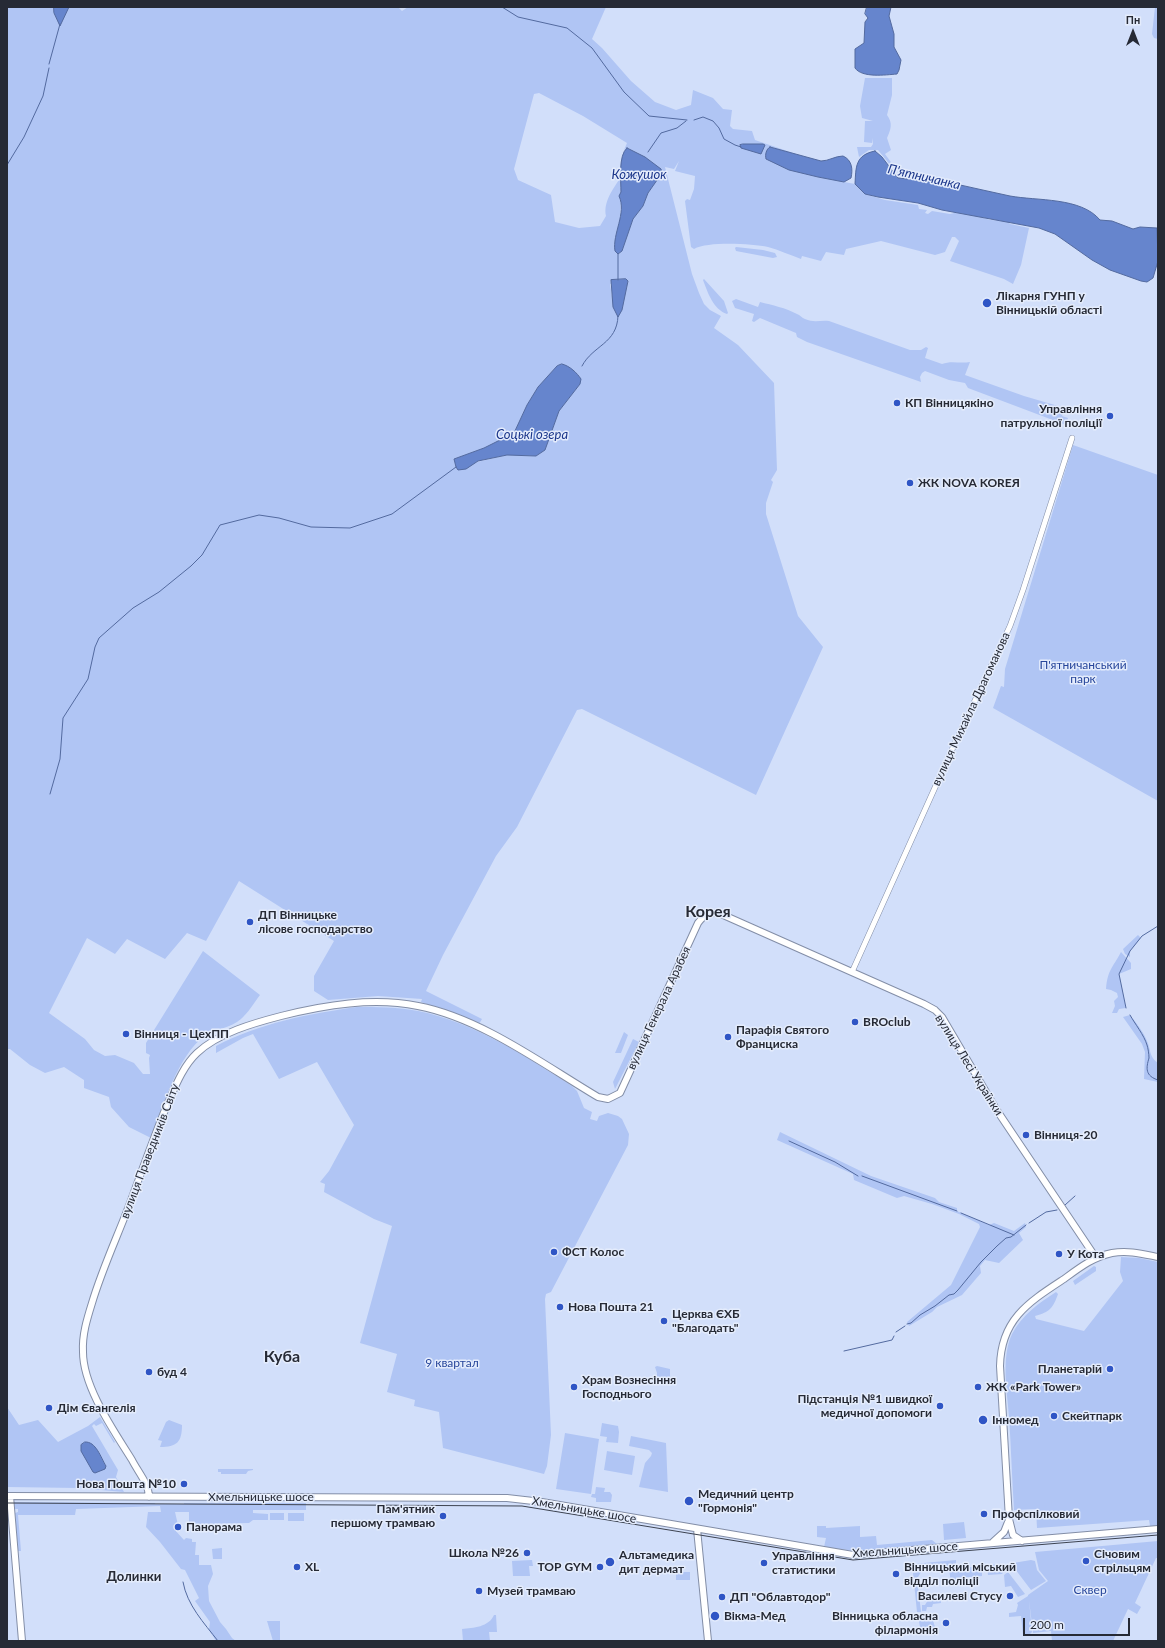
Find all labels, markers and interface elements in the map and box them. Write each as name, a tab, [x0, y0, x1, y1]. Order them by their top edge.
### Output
north arrow	[1113, 12, 1153, 52]
text: Пн	[1126, 13, 1140, 26]
water label: П'ятничанка	[886, 161, 962, 193]
water label: Кожушок	[611, 167, 667, 183]
place label: Лікарня ГУНП у Вінницькій області	[996, 289, 1102, 317]
marker: Лікарня ГУНП у Вінницькій області	[981, 297, 993, 309]
place label: КП Вінницякіно	[905, 396, 994, 410]
marker: КП Вінницякіно	[892, 398, 902, 408]
place label: Управління патрульної поліції	[1001, 402, 1102, 430]
marker: Управління патрульної поліції	[1105, 411, 1115, 421]
water label: Соцькі озера	[496, 427, 568, 443]
place label: ЖК NOVA KOREЯ	[918, 476, 1020, 490]
marker: ЖК NOVA KOREЯ	[905, 478, 915, 488]
street label: вулиця Михайла Драгоманова	[929, 630, 1013, 788]
park label: П'ятничанський парк	[1039, 658, 1127, 686]
district label: Корея	[685, 902, 731, 922]
place label: ДП Вінницьке лісове господарство	[258, 908, 373, 936]
marker: ДП Вінницьке лісове господарство	[245, 917, 255, 927]
street label: вулиця Генерала Арабея	[624, 944, 694, 1072]
street label: вулиця Лесі Українки	[932, 1012, 1006, 1118]
place label: BROclub	[863, 1015, 910, 1029]
marker: BROclub	[850, 1017, 860, 1027]
place label: Парафія Святого Франциска	[736, 1023, 829, 1051]
place label: Вінниця - ЦехПП	[134, 1027, 229, 1041]
marker: Вінниця - ЦехПП	[121, 1029, 131, 1039]
marker: Парафія Святого Франциска	[723, 1032, 733, 1042]
street label: вулиця Праведників Світу	[118, 1081, 182, 1221]
place label: Вінниця-20	[1034, 1128, 1097, 1142]
marker: Вінниця-20	[1021, 1130, 1031, 1140]
place label: ФСТ Колос	[562, 1245, 624, 1259]
marker: ФСТ Колос	[549, 1247, 559, 1257]
place label: У Кота	[1067, 1247, 1104, 1261]
marker: У Кота	[1054, 1249, 1064, 1259]
place label: Нова Пошта 21	[568, 1300, 654, 1314]
marker: Нова Пошта 21	[555, 1302, 565, 1312]
place label: Церква ЄХБ "Благодать"	[672, 1307, 740, 1335]
marker: Церква ЄХБ "Благодать"	[659, 1316, 669, 1326]
district label: Куба	[264, 1347, 300, 1367]
park label: 9 квартал	[425, 1356, 479, 1370]
place label: Планетарій	[1038, 1362, 1102, 1376]
marker: Планетарій	[1105, 1364, 1115, 1374]
place label: буд 4	[157, 1365, 187, 1379]
marker: буд 4	[144, 1367, 154, 1377]
place label: Храм Вознесіння Господнього	[582, 1373, 676, 1401]
place label: ЖК «Park Tower»	[986, 1380, 1081, 1394]
marker: Храм Вознесіння Господнього	[569, 1382, 579, 1392]
marker: ЖК «Park Tower»	[973, 1382, 983, 1392]
place label: Підстанція №1 швидкої медичної допомоги	[797, 1392, 932, 1420]
place label: Дім Євангелія	[57, 1401, 136, 1415]
marker: Підстанція №1 швидкої медичної допомоги	[935, 1401, 945, 1411]
marker: Дім Євангелія	[44, 1403, 54, 1413]
place label: Скейтпарк	[1062, 1409, 1122, 1423]
marker: Скейтпарк	[1049, 1411, 1059, 1421]
place label: Інномед	[992, 1413, 1039, 1427]
marker: Інномед	[977, 1414, 989, 1426]
place label: Нова Пошта №10	[76, 1477, 176, 1491]
marker: Нова Пошта №10	[179, 1479, 189, 1489]
place label: Медичний центр "Гормонія"	[698, 1487, 794, 1515]
street label: Хмельницьке шосе	[208, 1490, 314, 1504]
street label: Хмельницьке шосе	[531, 1494, 637, 1526]
marker: Медичний центр "Гормонія"	[683, 1495, 695, 1507]
place label: Пам'ятник першому трамваю	[331, 1502, 435, 1530]
place label: Профспілковий	[992, 1507, 1079, 1521]
marker: Профспілковий	[979, 1509, 989, 1519]
marker: Пам'ятник першому трамваю	[438, 1511, 448, 1521]
place label: Панорама	[186, 1520, 242, 1534]
marker: Панорама	[173, 1522, 183, 1532]
street label: Хмельницьке шосе	[852, 1539, 958, 1561]
place label: Школа №26	[449, 1546, 519, 1560]
place label: Січовим стрільцям	[1094, 1547, 1151, 1575]
marker: Школа №26	[522, 1548, 532, 1558]
place label: Альтамедика дит дермат	[619, 1548, 694, 1576]
place label: Управління статистики	[772, 1549, 835, 1577]
marker: Альтамедика дит дермат	[604, 1556, 616, 1568]
marker: Січовим стрільцям	[1081, 1556, 1091, 1566]
marker: Управління статистики	[759, 1558, 769, 1568]
place label: XL	[305, 1560, 319, 1574]
place label: TOP GYM	[537, 1560, 592, 1574]
place label: Вінницький міський відділ поліціі	[904, 1560, 1016, 1588]
marker: XL	[292, 1562, 302, 1572]
marker: TOP GYM	[595, 1562, 605, 1572]
district label: Долинки	[107, 1569, 161, 1585]
marker: Вінницький міський відділ поліціі	[891, 1569, 901, 1579]
park label: Сквер	[1073, 1583, 1107, 1597]
place label: Музей трамваю	[487, 1584, 576, 1598]
marker: Музей трамваю	[474, 1586, 484, 1596]
place label: Василеві Стусу	[918, 1589, 1002, 1603]
place label: ДП "Облавтодор"	[730, 1590, 831, 1604]
marker: Василеві Стусу	[1005, 1591, 1015, 1601]
marker: ДП "Облавтодор"	[717, 1592, 727, 1602]
place label: Вікма-Мед	[724, 1609, 786, 1623]
place label: Вінницька обласна філармонія	[832, 1609, 938, 1637]
marker: Вікма-Мед	[709, 1610, 721, 1622]
scale bar	[1025, 1610, 1132, 1636]
text: 200 m	[1030, 1617, 1064, 1632]
marker: Вінницька обласна філармонія	[941, 1618, 951, 1628]

